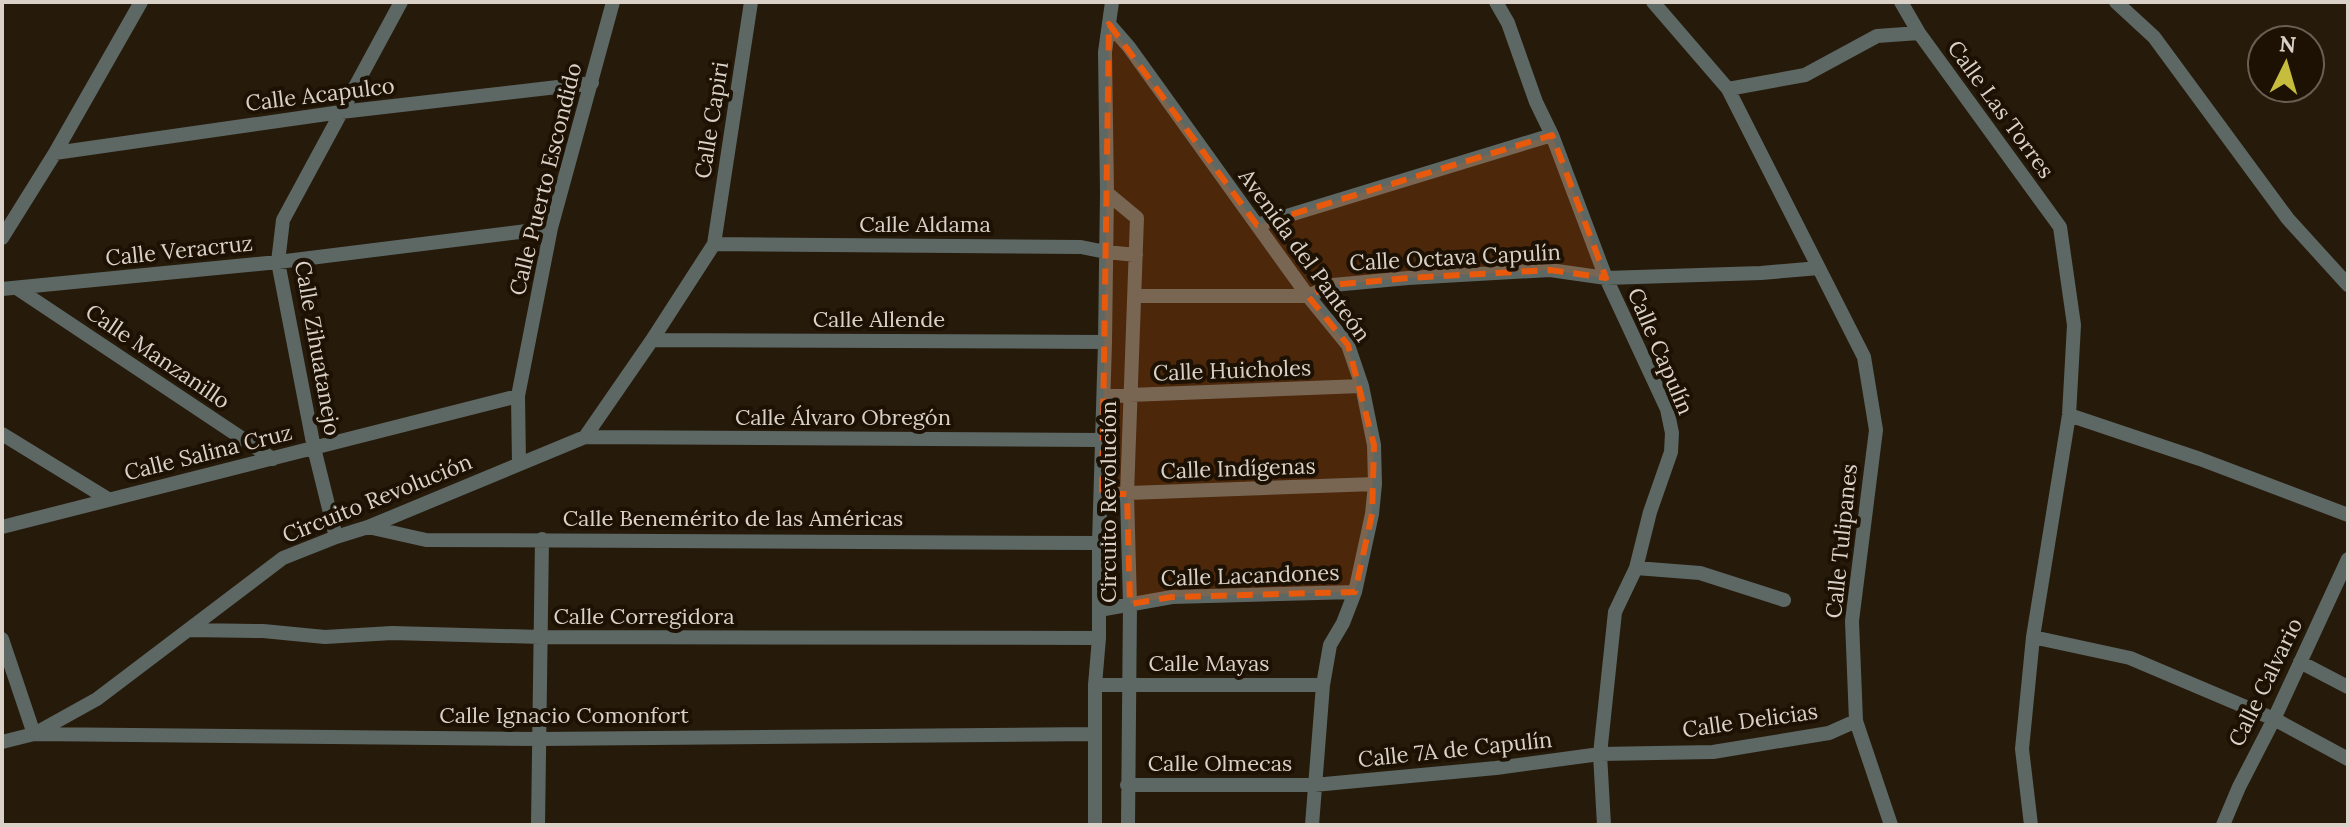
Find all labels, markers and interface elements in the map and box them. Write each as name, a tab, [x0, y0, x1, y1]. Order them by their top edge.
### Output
north arrow	[2246, 24, 2326, 104]
text: N	[2278, 29, 2297, 59]
street label: Calle Las Torres	[1942, 35, 2060, 183]
street label: Calle Capiri	[688, 59, 734, 181]
street label: Calle Puerto Escondido	[503, 60, 587, 298]
street label: Calle Acapulco	[244, 71, 396, 117]
street label: Avenida del Panteón	[1232, 162, 1377, 347]
street label: Calle Aldama	[859, 210, 991, 238]
street label: Calle Veracruz	[104, 228, 254, 272]
street label: Calle Octava Capulín	[1349, 237, 1561, 277]
street label: Calle Zihuatanejo	[289, 258, 347, 438]
street label: Calle Capulín	[1622, 283, 1700, 419]
street label: Calle Manzanillo	[80, 297, 236, 415]
street label: Calle Allende	[813, 305, 945, 333]
street label: Calle Huicholes	[1152, 353, 1312, 387]
street label: Circuito Revolución	[1094, 401, 1122, 603]
street label: Calle Álvaro Obregón	[735, 403, 951, 431]
street label: Calle Salina Cruz	[121, 418, 295, 486]
street label: Circuito Revolución	[278, 447, 476, 549]
street label: Calle Indígenas	[1160, 451, 1316, 485]
street label: Calle Tulipanes	[1819, 462, 1863, 620]
street label: Calle Benemérito de las Américas	[563, 504, 903, 532]
street label: Calle Lacandones	[1160, 558, 1340, 592]
street label: Calle Corregidora	[553, 602, 735, 630]
street label: Calle Calvario	[2222, 613, 2308, 751]
street label: Calle Mayas	[1149, 649, 1269, 677]
street label: Calle Delicias	[1681, 697, 1819, 743]
street label: Calle Ignacio Comonfort	[439, 701, 689, 729]
street label: Calle 7A de Capulín	[1357, 725, 1553, 773]
street label: Calle Olmecas	[1148, 749, 1292, 777]

